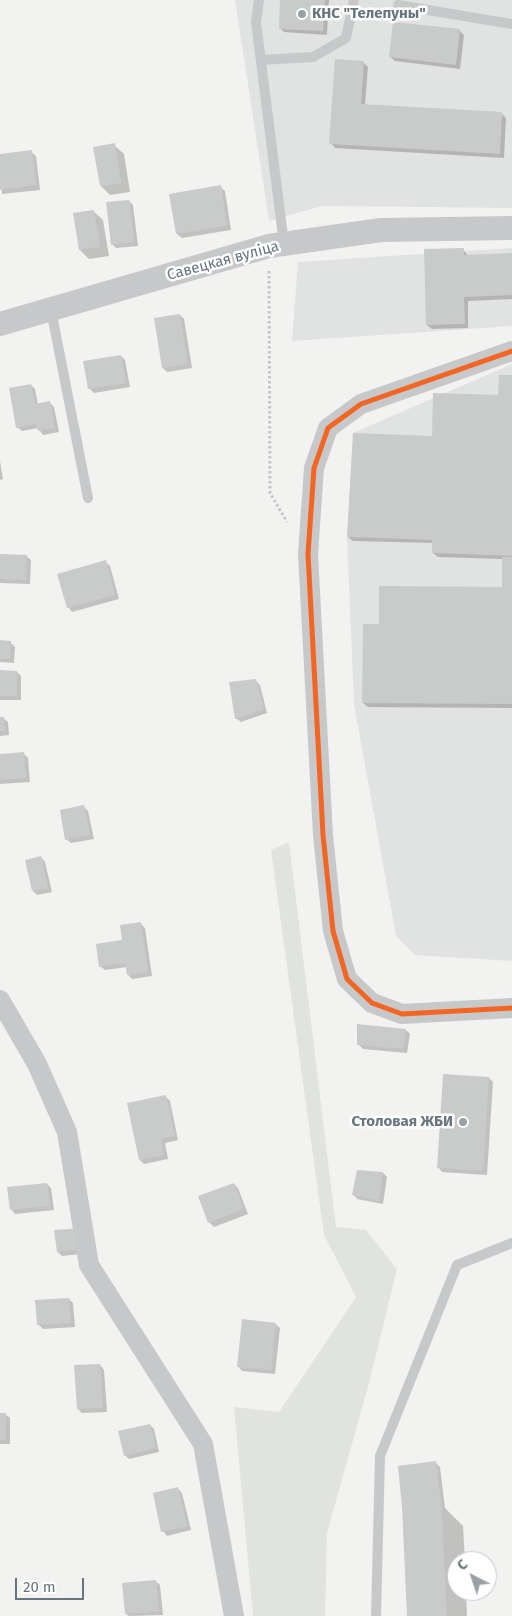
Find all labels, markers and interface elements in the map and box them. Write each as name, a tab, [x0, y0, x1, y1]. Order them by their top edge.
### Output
place label: КНС "Телепуны"	[312, 5, 426, 23]
marker: КНС "Телепуны"	[296, 8, 308, 20]
street label: Савецкая вуліца	[165, 237, 281, 285]
place label: Столовая ЖБИ	[352, 1113, 453, 1131]
marker: Столовая ЖБИ	[457, 1116, 469, 1128]
north arrow	[447, 1551, 497, 1601]
text: С	[454, 1556, 471, 1574]
scale bar	[18, 1568, 86, 1600]
text: 20 m	[23, 1578, 56, 1596]

